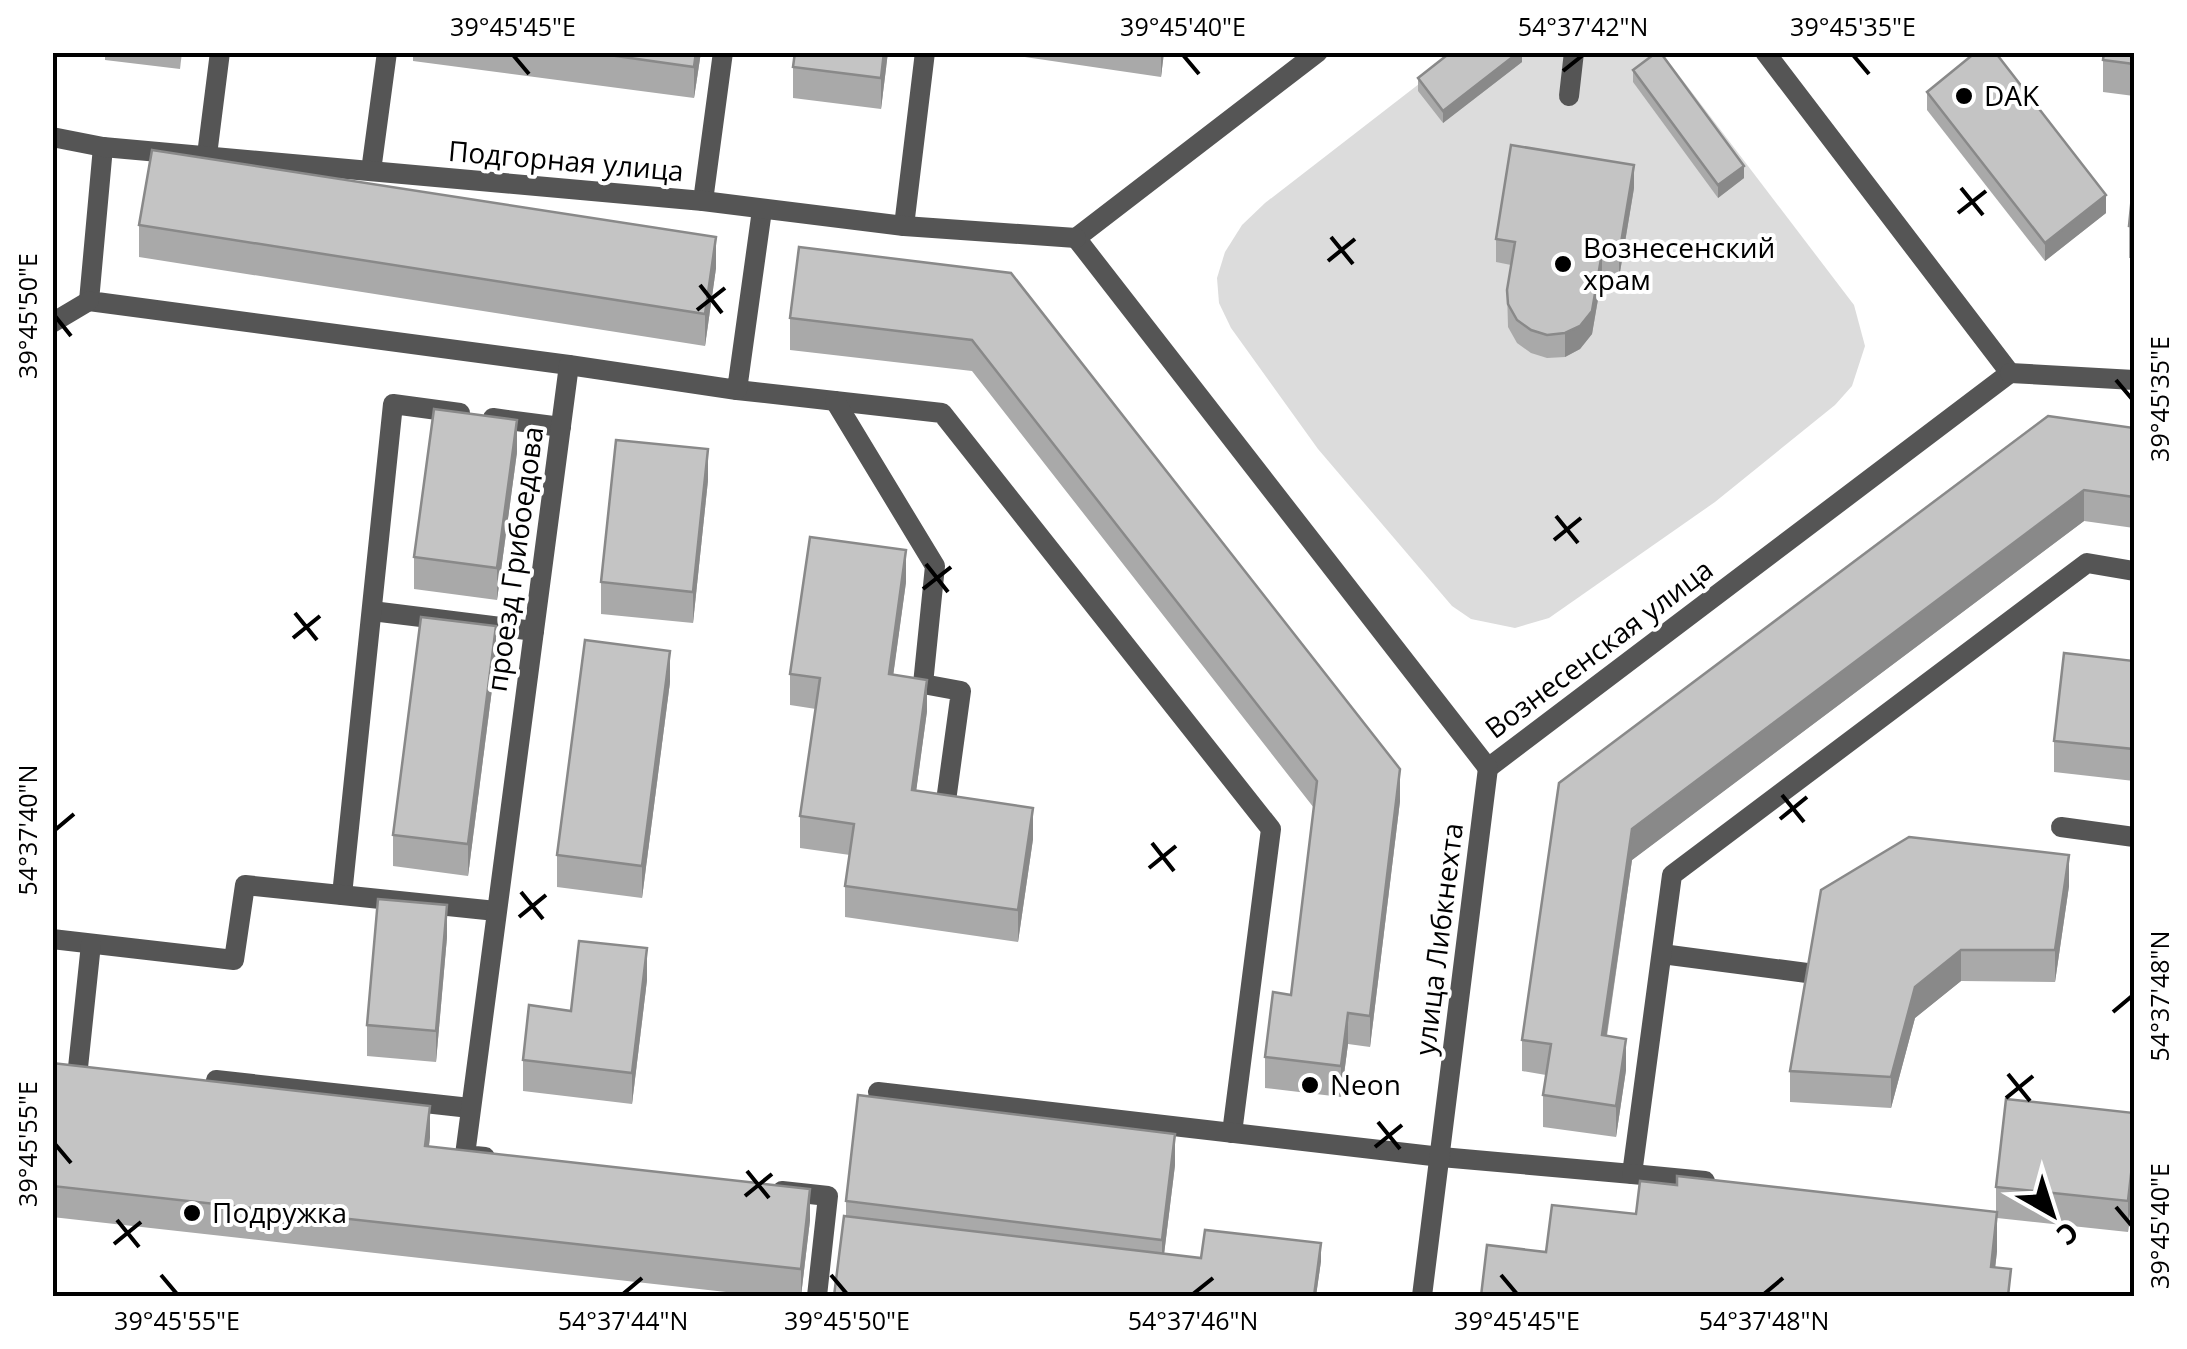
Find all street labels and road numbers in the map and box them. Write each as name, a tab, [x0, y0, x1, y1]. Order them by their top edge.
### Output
street label: Подгорная улица	[447, 131, 685, 189]
street label: проезд Грибоедова	[477, 424, 551, 694]
street label: Вознесенская улица	[1477, 550, 1720, 746]
street label: улица Либкнехта	[1405, 821, 1471, 1057]

